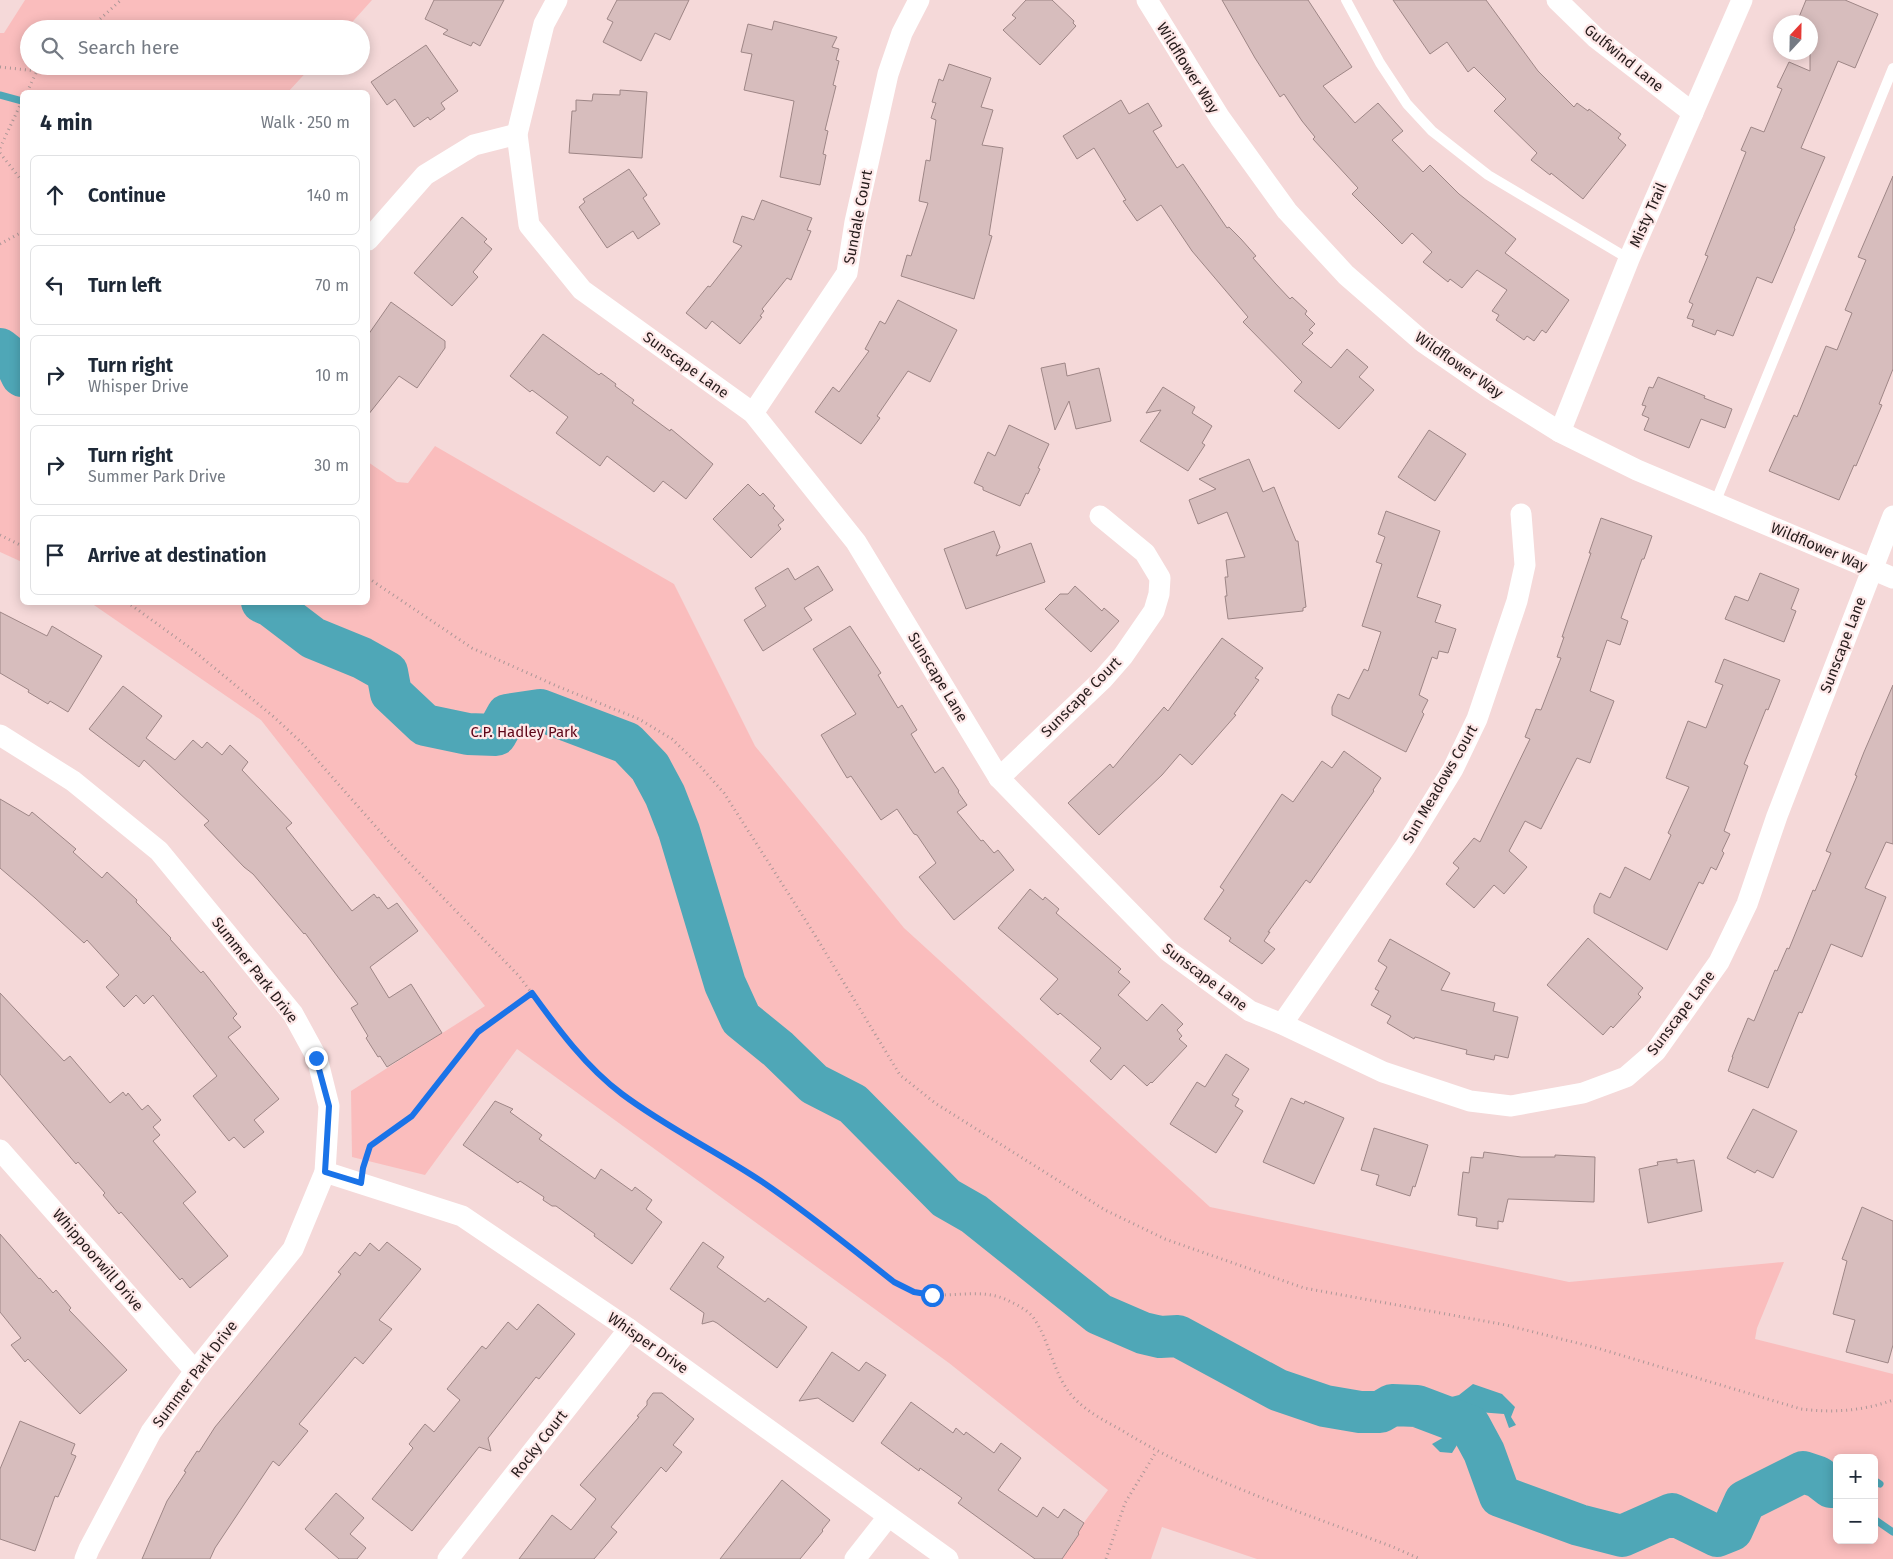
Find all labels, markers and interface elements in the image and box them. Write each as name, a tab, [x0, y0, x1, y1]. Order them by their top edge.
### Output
north arrow	[1773, 15, 1818, 60]
street label: Wildflower Way	[1153, 19, 1223, 117]
search box	[20, 20, 370, 75]
street label: Gulfwind Lane	[1581, 21, 1667, 95]
icon: search	[38, 34, 66, 62]
text: Search here	[78, 36, 179, 59]
text: 4 min	[40, 110, 93, 136]
text: Walk · 250 m	[261, 113, 350, 132]
street label: Sundale Court	[840, 168, 876, 266]
street label: Misty Trail	[1626, 179, 1670, 250]
icon: ahead	[41, 181, 69, 209]
text: Continue	[88, 184, 166, 207]
text: 140 m	[307, 186, 349, 205]
icon: left	[41, 271, 69, 299]
text: Turn left	[88, 274, 162, 297]
text: 70 m	[315, 276, 349, 295]
street label: Sunscape Lane	[640, 328, 732, 402]
street label: Wildflower Way	[1411, 328, 1507, 402]
text: Turn right	[88, 354, 173, 377]
icon: right	[41, 361, 69, 389]
text: 10 m	[315, 366, 349, 385]
text: Whisper Drive	[88, 377, 189, 396]
text: Turn right	[88, 444, 173, 467]
icon: right	[41, 451, 69, 479]
text: 30 m	[314, 456, 349, 475]
text: Summer Park Drive	[88, 467, 226, 486]
street label: Wildflower Way	[1768, 519, 1871, 576]
icon: arrive	[41, 541, 69, 569]
text: Arrive at destination	[88, 544, 267, 567]
street label: Sunscape Lane	[1816, 594, 1870, 696]
street label: Sunscape Lane	[904, 629, 972, 725]
street label: Sunscape Court	[1037, 653, 1125, 741]
street label: Sun Meadows Court	[1399, 721, 1482, 846]
park label: C.P. Hadley Park	[470, 723, 578, 741]
street label: Summer Park Drive	[208, 914, 302, 1026]
street label: Sunscape Lane	[1159, 939, 1251, 1015]
street label: Sunscape Lane	[1643, 967, 1719, 1059]
route end	[305, 1047, 328, 1070]
street label: Whippoorwill Drive	[49, 1205, 147, 1315]
route start	[921, 1284, 944, 1307]
street label: Whisper Drive	[604, 1309, 692, 1377]
street label: Summer Park Drive	[149, 1317, 241, 1431]
street label: Rocky Court	[507, 1406, 571, 1481]
map controls	[1833, 1454, 1878, 1544]
button: +	[1833, 1454, 1878, 1499]
button: −	[1833, 1499, 1878, 1544]

